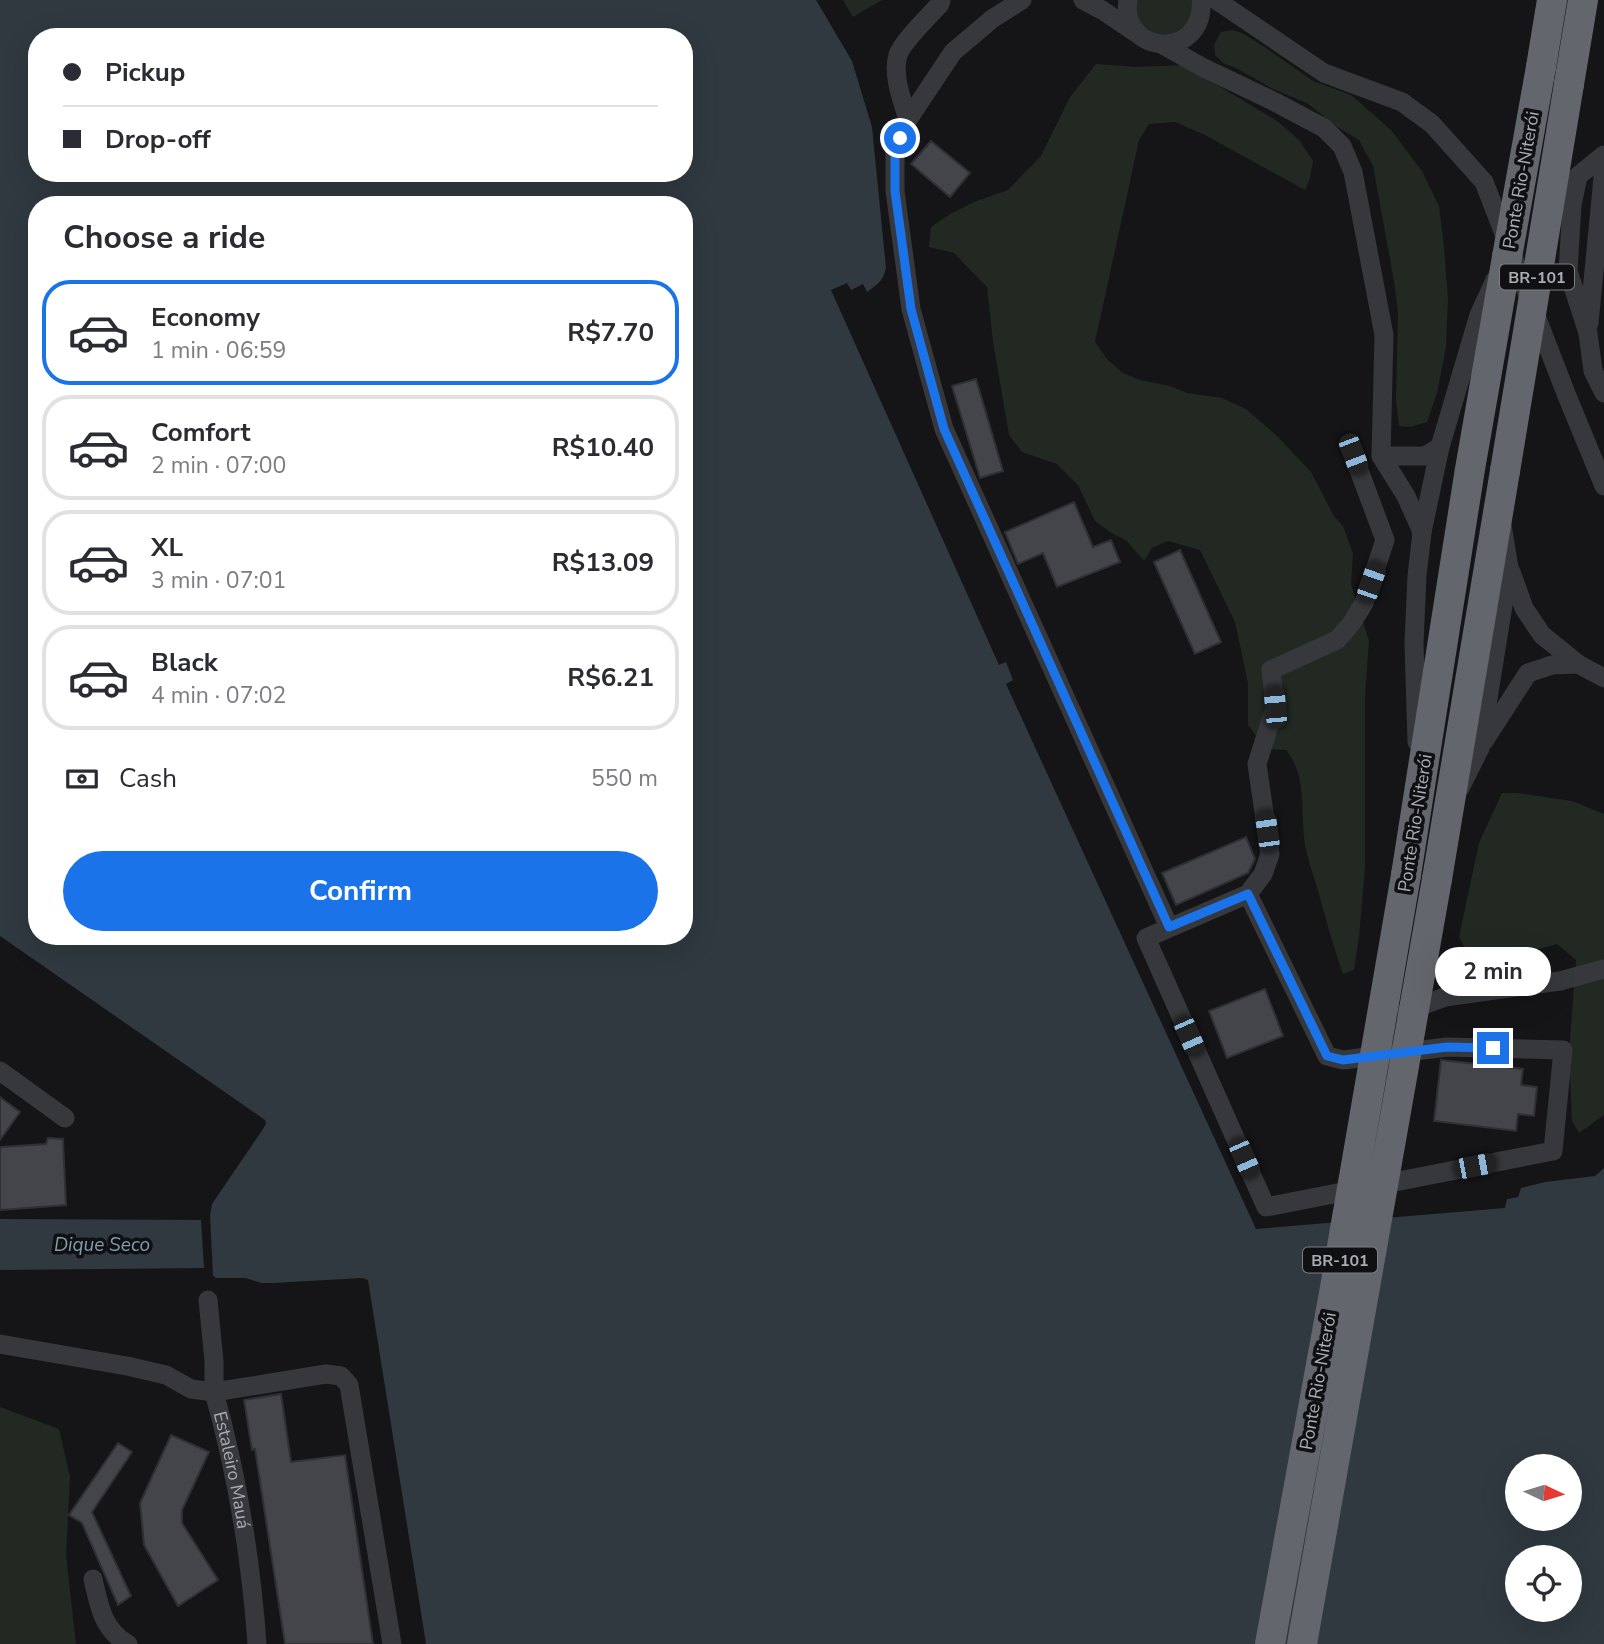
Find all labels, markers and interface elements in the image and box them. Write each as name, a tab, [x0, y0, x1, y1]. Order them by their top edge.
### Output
text: Pickup	[105, 55, 185, 90]
street label: Ponte Rio-Niterói	[1497, 109, 1545, 251]
text: Drop-off	[105, 122, 211, 157]
route start	[884, 122, 916, 154]
text: Choose a ride	[63, 216, 265, 259]
road number: BR-101	[1500, 264, 1574, 290]
text: Economy	[151, 300, 260, 335]
icon: car	[67, 301, 130, 364]
text: R$7.70	[567, 315, 654, 350]
text: 1 min · 06:59	[151, 335, 286, 366]
text: Comfort	[151, 415, 251, 450]
icon: car	[67, 416, 130, 479]
text: R$10.40	[552, 430, 654, 465]
car	[1336, 431, 1371, 477]
text: 2 min · 07:00	[151, 450, 286, 481]
text: XL	[151, 530, 183, 565]
icon: car	[67, 531, 130, 594]
text: R$13.09	[552, 545, 654, 580]
car	[1355, 559, 1388, 605]
text: 3 min · 07:01	[151, 565, 286, 596]
text: Black	[151, 645, 218, 680]
icon: car	[67, 646, 130, 709]
text: R$6.21	[567, 660, 654, 695]
text: 4 min · 07:02	[151, 680, 286, 711]
car	[1263, 685, 1288, 729]
street label: Ponte Rio-Niterói	[1392, 752, 1438, 894]
icon: cash	[63, 760, 101, 798]
text: Cash	[119, 761, 177, 796]
text: 550 m	[591, 763, 658, 794]
car	[1254, 809, 1281, 853]
button: Confirm	[63, 851, 658, 931]
callout: 2 min	[1435, 946, 1551, 996]
text: 2 min	[1463, 956, 1523, 987]
car	[1171, 1013, 1208, 1059]
route end	[1477, 1032, 1509, 1064]
car	[1226, 1135, 1263, 1181]
car	[1453, 1152, 1498, 1180]
water label: Dique Seco	[54, 1232, 150, 1258]
road number: BR-101	[1303, 1248, 1377, 1272]
street label: Ponte Rio-Niterói	[1294, 1310, 1342, 1452]
street label: Estaleiro Mauá	[208, 1409, 256, 1531]
north arrow	[1505, 1454, 1582, 1531]
map controls	[1505, 1454, 1582, 1622]
button: locate	[1505, 1545, 1582, 1622]

